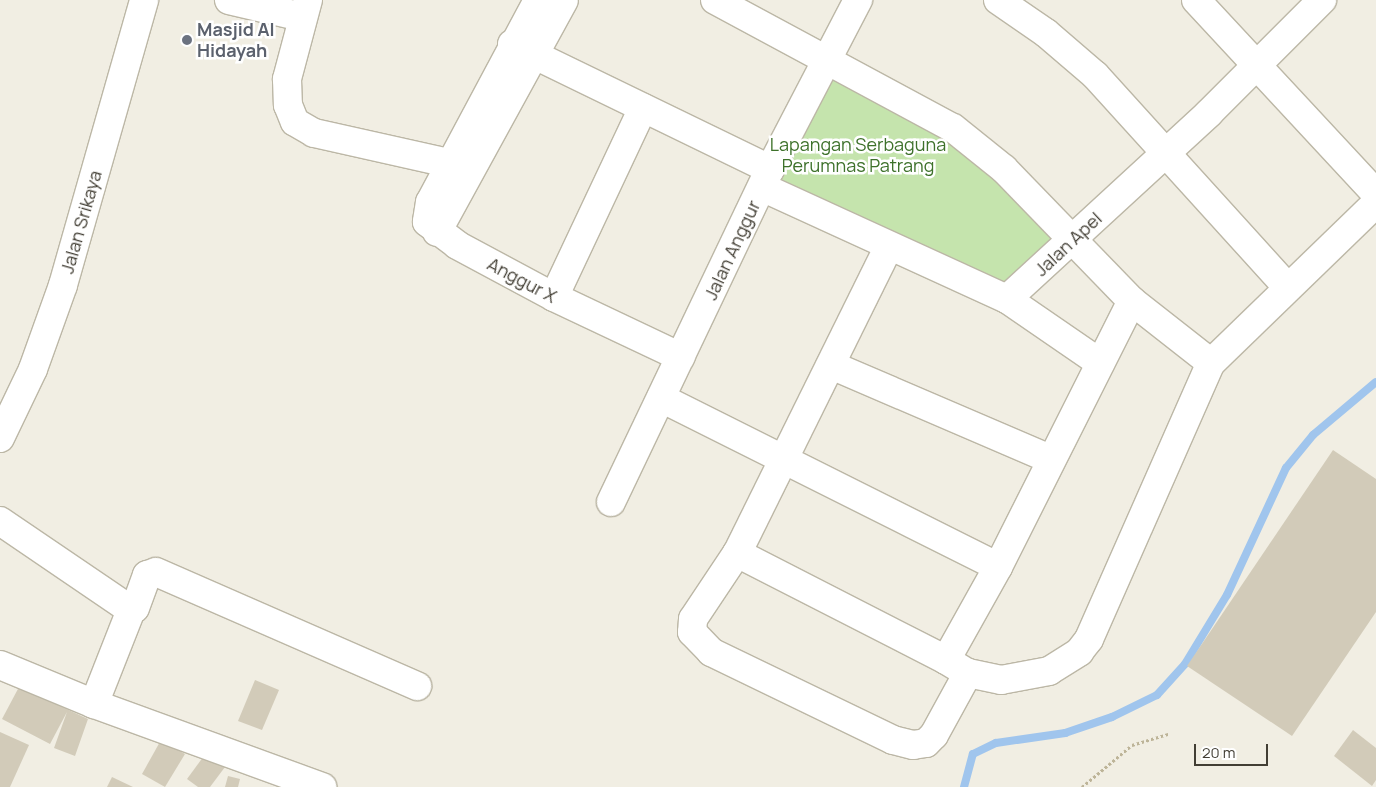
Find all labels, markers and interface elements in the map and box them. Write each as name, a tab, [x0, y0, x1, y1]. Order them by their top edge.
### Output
place label: Masjid Al Hidayah	[197, 19, 275, 62]
marker: Masjid Al Hidayah	[181, 34, 193, 46]
park label: Lapangan Serbaguna Perumnas Patrang	[770, 134, 946, 176]
street label: Jalan Srikaya	[56, 168, 106, 276]
street label: Jalan Anggur	[700, 197, 764, 303]
street label: Jalan Apel	[1030, 208, 1106, 280]
street label: Anggur X	[484, 253, 560, 307]
scale bar	[1196, 734, 1270, 766]
text: 20 m	[1202, 742, 1235, 763]

